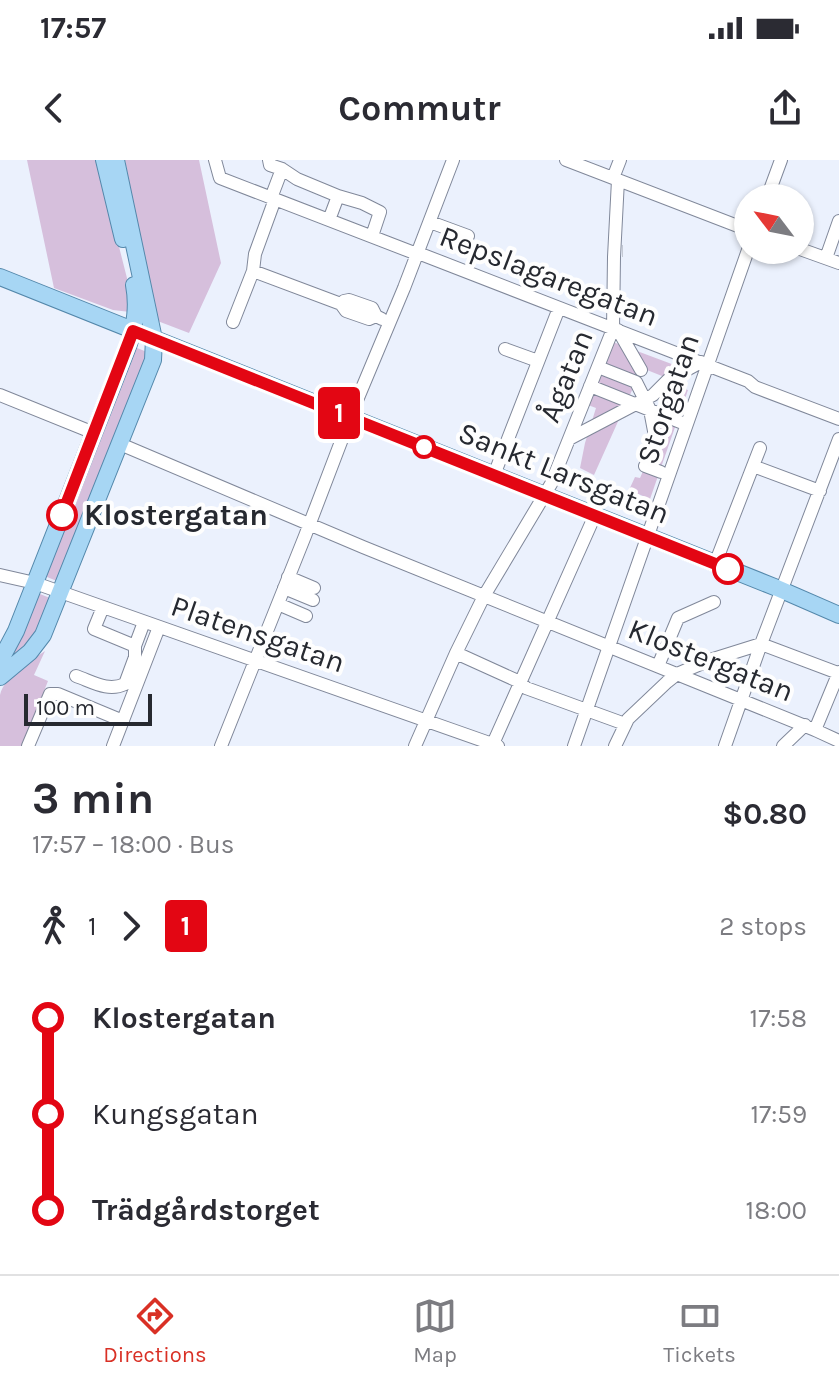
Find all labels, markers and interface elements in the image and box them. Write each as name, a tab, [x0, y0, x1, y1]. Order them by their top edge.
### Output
text: 17:57	[40, 10, 106, 46]
icon: back	[32, 86, 76, 130]
icon: share	[763, 86, 807, 130]
text: Commutr	[338, 87, 501, 129]
north arrow	[734, 184, 814, 264]
map controls	[734, 184, 814, 264]
street label: Repslagaregatan	[435, 218, 663, 334]
street label: Ågatan	[531, 324, 601, 428]
street label: Storgatan	[629, 329, 707, 469]
line badge: 1	[313, 387, 365, 439]
text: 1	[334, 396, 344, 429]
street label: Sankt Larsgatan	[453, 414, 675, 532]
unlabelled marker	[413, 436, 435, 458]
place label: Klostergatan	[84, 497, 268, 533]
marker: Klostergatan	[47, 500, 77, 530]
unlabelled marker	[713, 554, 743, 584]
street label: Platensgatan	[166, 587, 350, 681]
street label: Klostergatan	[623, 610, 799, 710]
scale bar	[24, 690, 152, 726]
text: 100 m	[36, 695, 95, 721]
text: 3 min	[32, 773, 154, 824]
text: $0.80	[723, 796, 807, 832]
text: 17:57 – 18:00 · Bus	[32, 829, 234, 860]
icon: walk	[32, 904, 76, 948]
icon: forward	[109, 904, 153, 948]
text: 1	[181, 909, 191, 942]
text: 1	[88, 911, 97, 942]
text: 2 stops	[719, 911, 807, 942]
text: Klostergatan	[92, 1000, 276, 1036]
text: 17:58	[750, 1003, 807, 1034]
text: Kungsgatan	[92, 1096, 259, 1132]
text: 17:59	[750, 1099, 807, 1130]
text: Trädgårdstorget	[92, 1192, 320, 1228]
text: 18:00	[746, 1195, 807, 1226]
tab: Directions	[103, 1294, 207, 1368]
tab: Map	[413, 1294, 457, 1368]
tab: Tickets	[663, 1294, 736, 1368]

